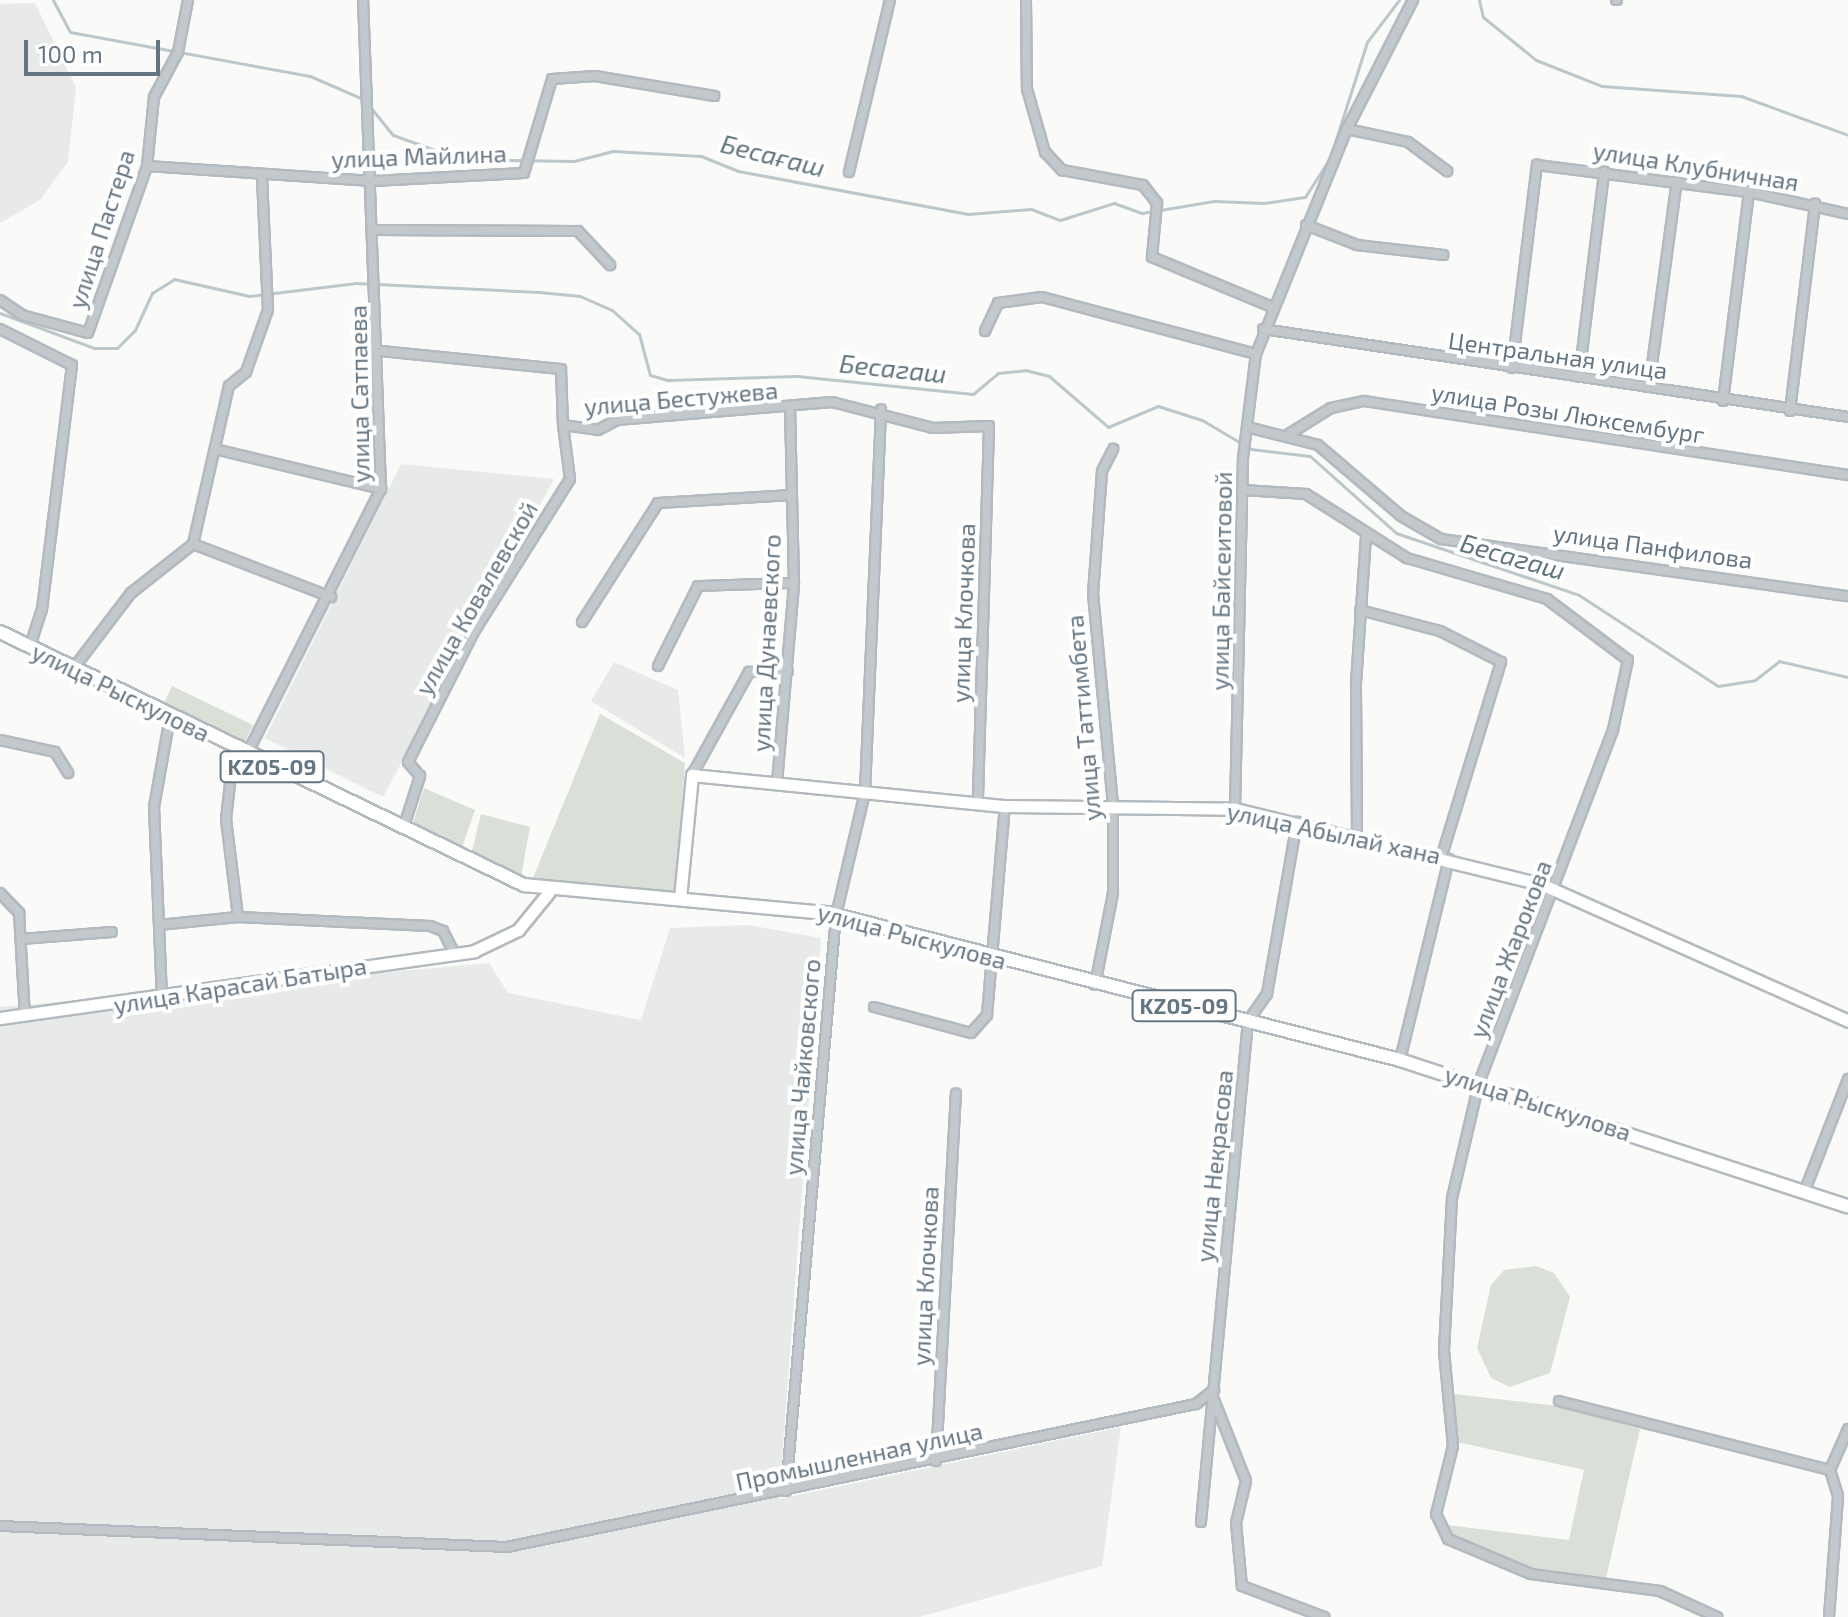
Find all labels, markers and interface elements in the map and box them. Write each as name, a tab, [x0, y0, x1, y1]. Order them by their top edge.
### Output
scale bar	[28, 24, 164, 74]
text: 100 m	[38, 39, 103, 68]
water label: Бесағаш	[718, 127, 828, 183]
street label: улица Клубничная	[1591, 136, 1801, 196]
street label: улица Майлина	[331, 139, 507, 173]
street label: улица Пастера	[62, 146, 140, 312]
street label: улица Сатпаева	[343, 305, 375, 483]
street label: Центральная улица	[1447, 325, 1669, 385]
water label: Бесагаш	[838, 347, 948, 389]
street label: улица Бестужева	[583, 375, 779, 421]
street label: улица Розы Люксембург	[1429, 377, 1707, 449]
street label: улица Байсеитовой	[1205, 471, 1237, 691]
street label: улица Ковалевской	[409, 496, 543, 700]
street label: улица Панфилова	[1552, 518, 1754, 574]
street label: улица Клочкова	[945, 523, 981, 703]
water label: Бесагаш	[1457, 526, 1569, 586]
street label: улица Дунаевского	[746, 533, 786, 753]
street label: улица Таттимбета	[1060, 614, 1106, 822]
street label: улица Рыскулова	[27, 636, 215, 748]
road number: KZ05-09	[218, 749, 326, 785]
street label: улица Абылай хана	[1224, 796, 1444, 870]
street label: улица Жарокова	[1463, 856, 1557, 1042]
street label: улица Рыскулова	[814, 897, 1010, 975]
street label: улица Карасай Батыра	[111, 951, 369, 1019]
street label: улица Чайковского	[778, 957, 826, 1177]
road number: KZ05-09	[1130, 988, 1238, 1024]
street label: улица Рыскулова	[1441, 1059, 1635, 1147]
street label: улица Некрасова	[1190, 1068, 1238, 1264]
street label: улица Клочкова	[906, 1185, 944, 1367]
street label: Промышленная улица	[733, 1416, 985, 1496]

